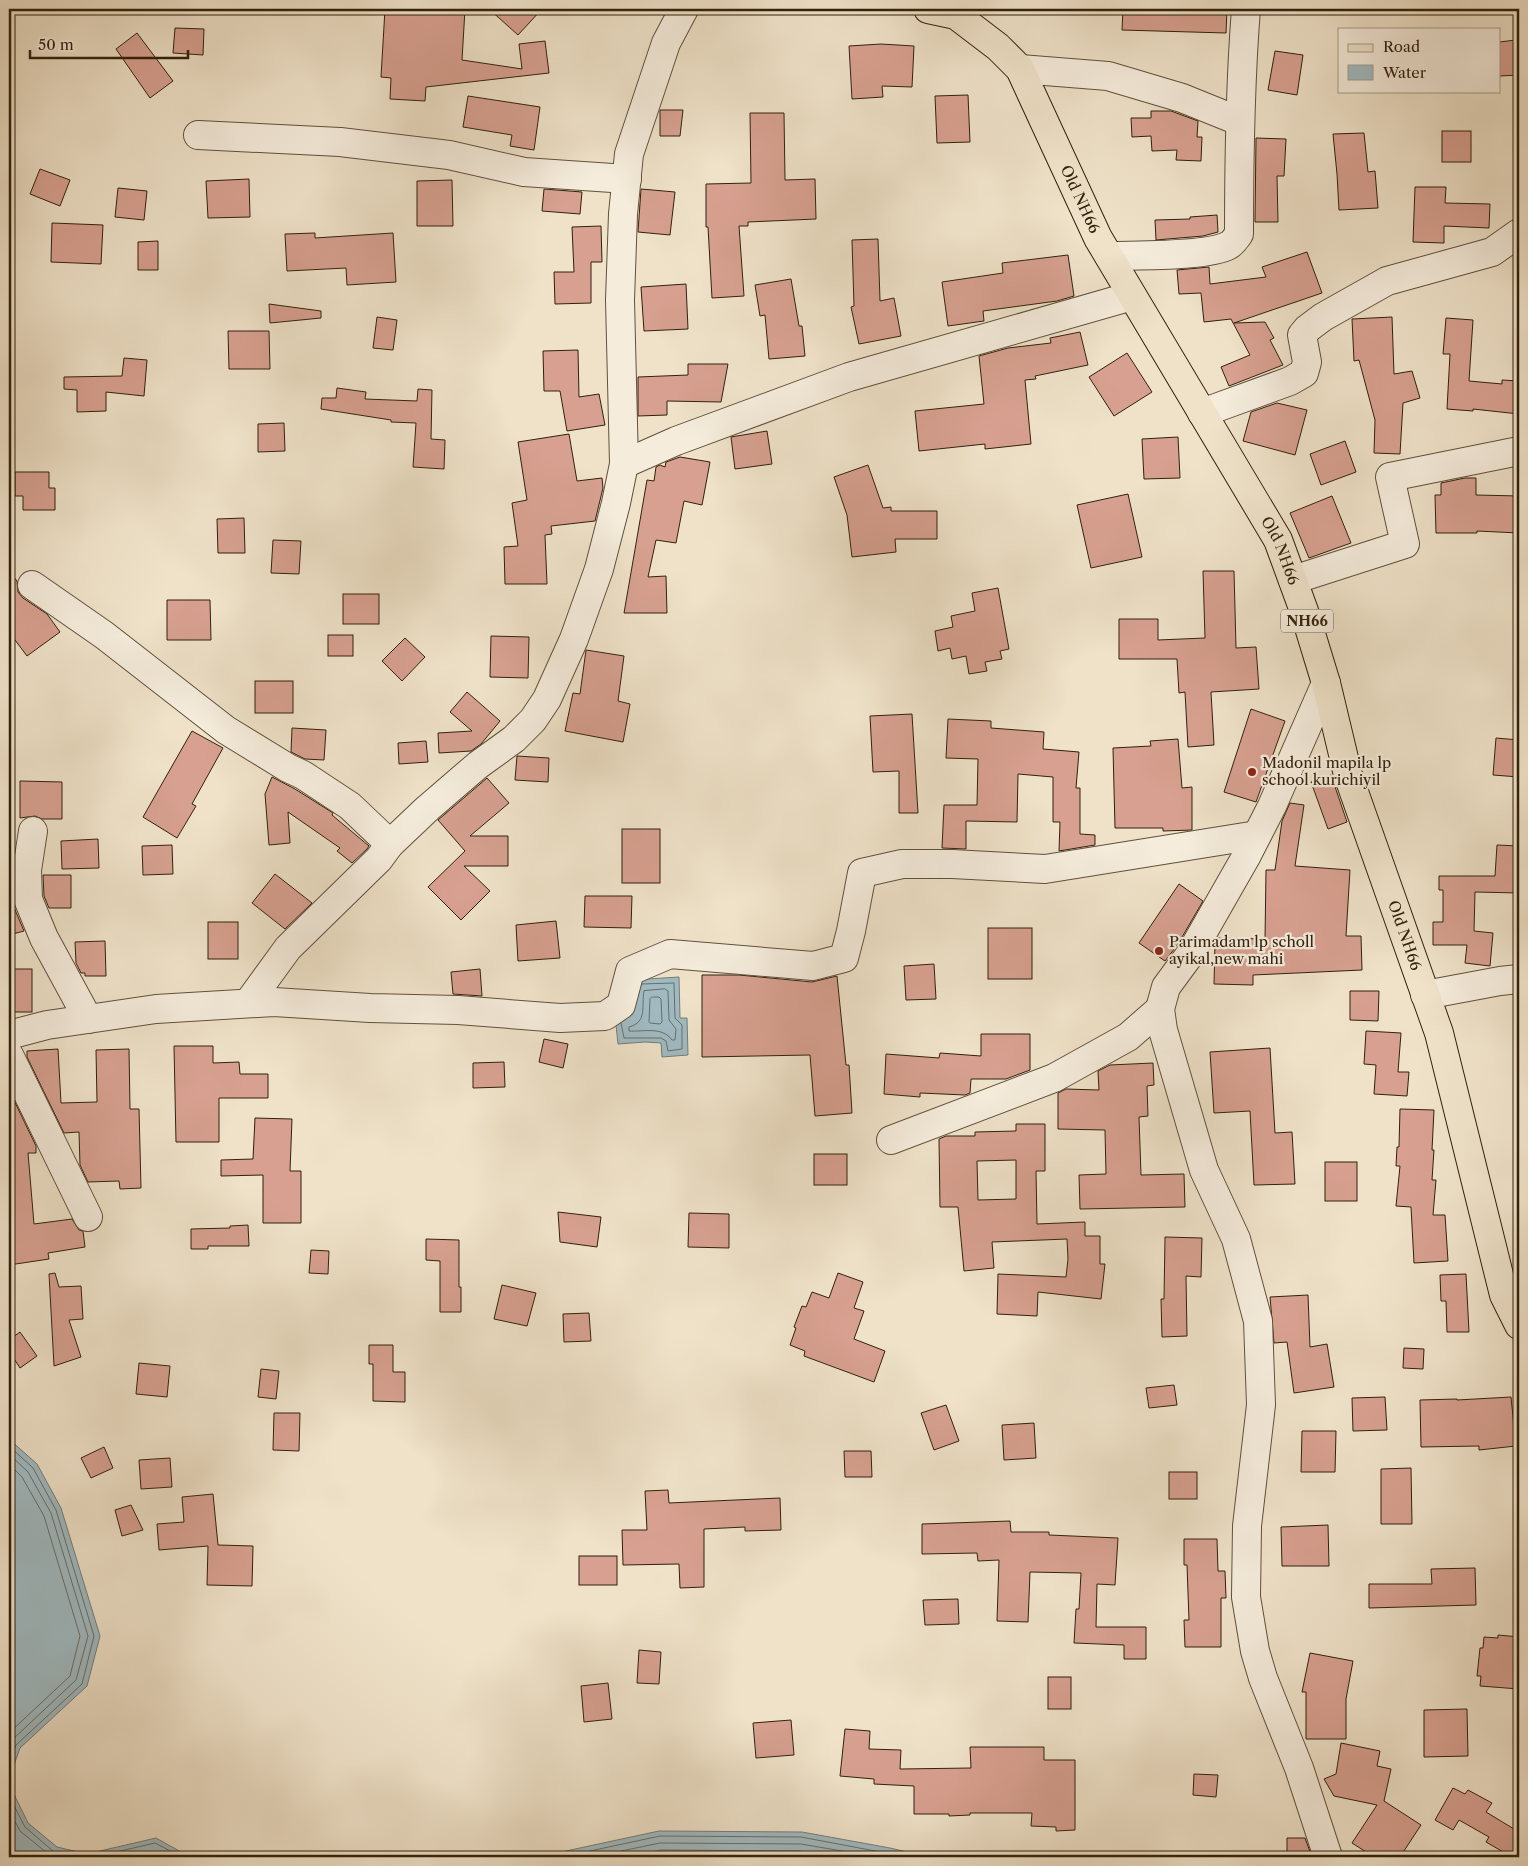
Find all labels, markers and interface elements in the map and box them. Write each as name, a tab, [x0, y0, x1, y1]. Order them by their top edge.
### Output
scale bar	[30, 28, 188, 60]
legend	[1338, 28, 1500, 92]
text: 50 m	[38, 35, 74, 54]
text: Road	[1383, 37, 1420, 56]
text: Water	[1382, 63, 1427, 82]
street label: Old NH66	[1057, 162, 1105, 236]
street label: Old NH66	[1257, 513, 1304, 588]
road number: NH66	[1281, 610, 1333, 632]
place label: Madonil mapila lp school kurichiyil	[1262, 753, 1391, 789]
marker: Madonil mapila lp school kurichiyil	[1246, 766, 1258, 778]
street label: Old NH66	[1384, 898, 1426, 973]
place label: Parimadam lp scholl ayikal,new mahi	[1169, 932, 1315, 968]
marker: Parimadam lp scholl ayikal,new mahi	[1153, 945, 1165, 957]

